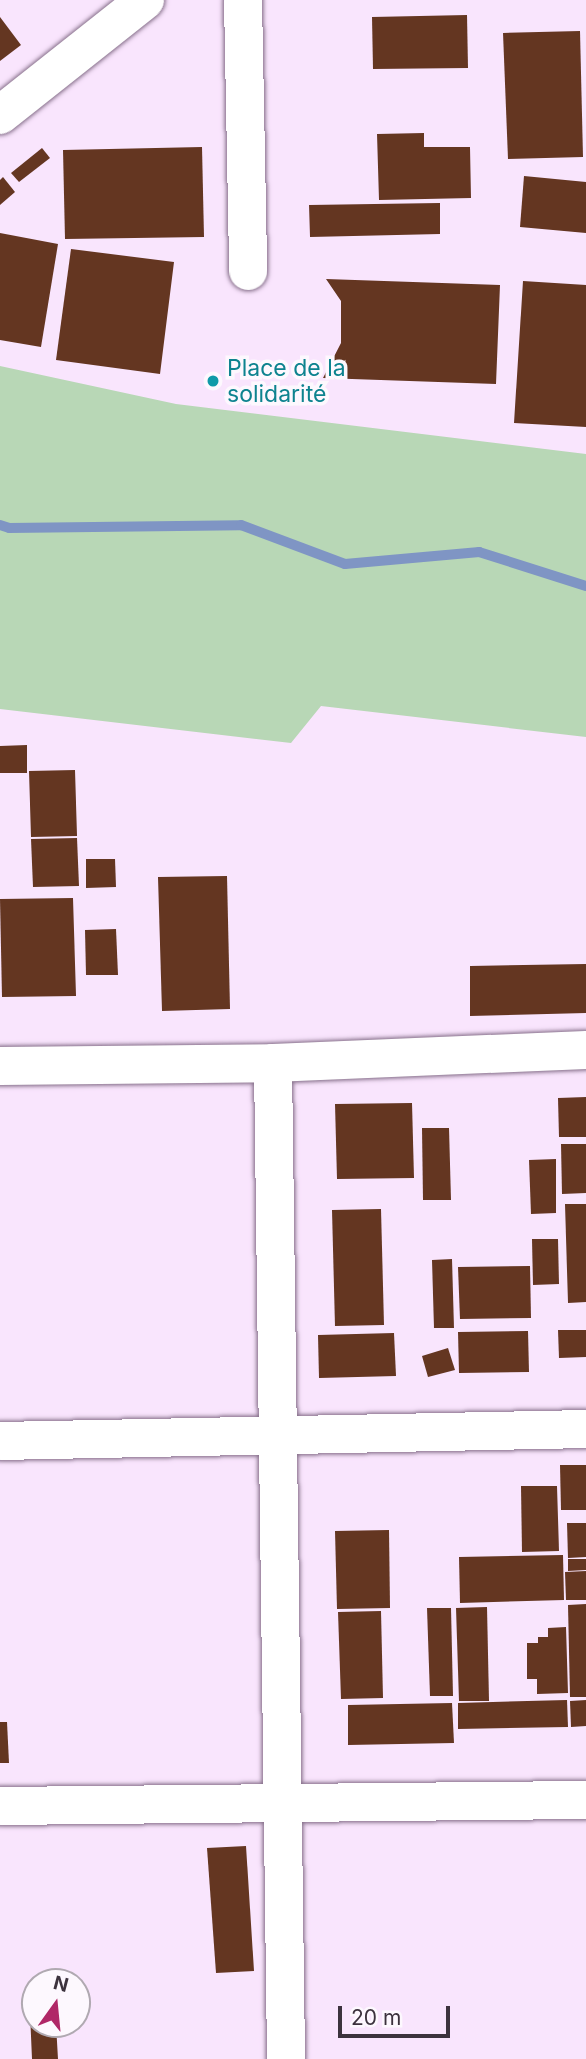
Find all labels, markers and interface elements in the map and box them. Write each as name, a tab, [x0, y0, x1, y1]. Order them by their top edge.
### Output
place label: Place de la solidarité	[227, 354, 346, 408]
marker: Place de la solidarité	[205, 373, 221, 389]
north arrow	[21, 1968, 91, 2038]
text: N	[51, 1971, 71, 1997]
scale bar	[341, 1993, 453, 2037]
text: 20 m	[351, 2005, 401, 2030]

